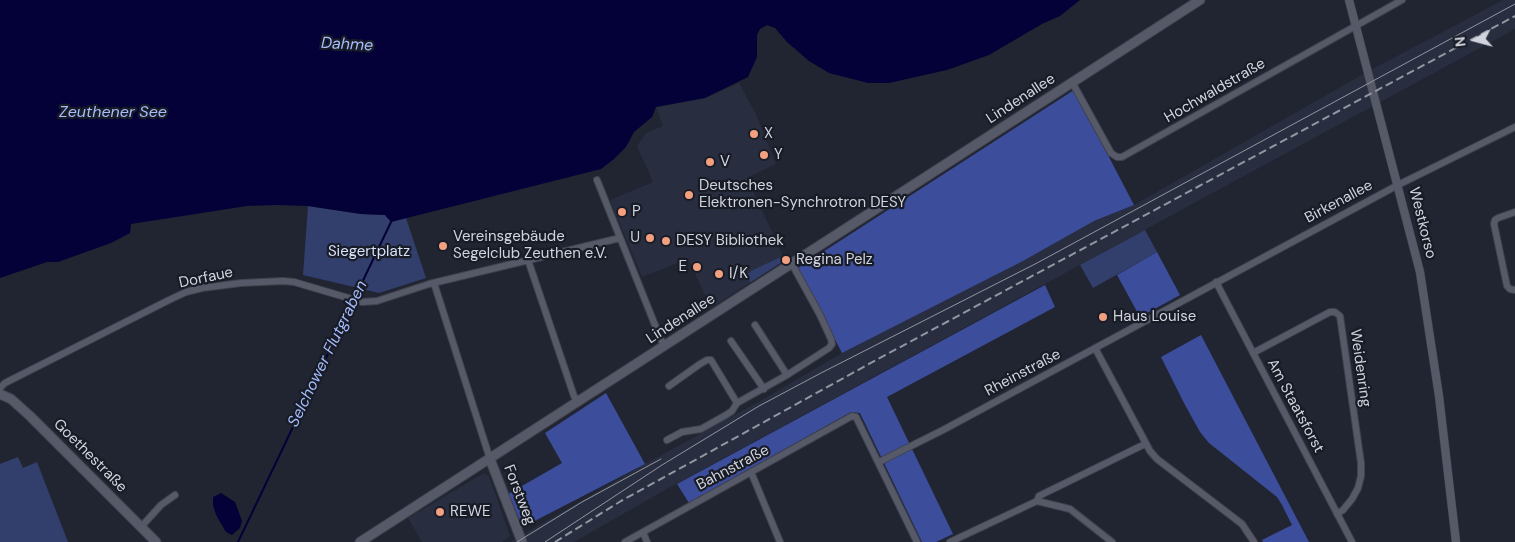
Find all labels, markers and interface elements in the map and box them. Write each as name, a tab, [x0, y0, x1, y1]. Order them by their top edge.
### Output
north arrow	[1450, 15, 1500, 65]
water label: Dahme	[320, 34, 374, 56]
text: N	[1451, 36, 1470, 48]
street label: Hochwaldstraße	[1161, 55, 1269, 127]
street label: Lindenallee	[983, 70, 1059, 128]
water label: Zeuthener See	[59, 103, 167, 123]
place label: X	[764, 125, 773, 143]
marker: X	[748, 128, 760, 140]
place label: Y	[774, 146, 783, 164]
marker: Y	[758, 149, 770, 161]
place label: V	[720, 153, 730, 171]
marker: V	[704, 156, 716, 168]
place label: Deutsches Elektronen-Synchrotron DESY	[699, 177, 906, 212]
street label: Birkenallee	[1302, 177, 1376, 227]
street label: Westkorso	[1404, 185, 1440, 261]
marker: Deutsches Elektronen-Synchrotron DESY	[683, 189, 695, 201]
place label: P	[632, 203, 641, 221]
marker: P	[616, 206, 628, 218]
place label: Vereinsgebäude Segelclub Zeuthen e.V.	[453, 228, 607, 263]
place label: U	[630, 229, 640, 247]
marker: U	[644, 232, 656, 244]
place label: DESY Bibliothek	[676, 232, 784, 250]
marker: DESY Bibliothek	[660, 235, 672, 247]
marker: Vereinsgebäude Segelclub Zeuthen e.V.	[437, 240, 449, 252]
park label: Siegertplatz	[328, 243, 410, 261]
place label: Regina Pelz	[796, 251, 873, 269]
marker: Regina Pelz	[780, 254, 792, 266]
place label: E	[679, 258, 687, 276]
marker: E	[691, 261, 703, 273]
street label: Dorfaue	[177, 263, 235, 293]
place label: I/K	[729, 265, 748, 283]
marker: I/K	[713, 268, 725, 280]
water label: Selchower Flutgraben	[284, 278, 372, 430]
street label: Lindenallee	[643, 290, 719, 348]
place label: Haus Louise	[1113, 308, 1196, 326]
marker: Haus Louise	[1097, 311, 1109, 323]
street label: Weidenring	[1346, 328, 1374, 408]
street label: Rheinstraße	[982, 346, 1064, 400]
street label: Am Staatsforst	[1263, 356, 1327, 456]
street label: Goethestraße	[49, 415, 131, 497]
street label: Bahnstraße	[694, 441, 772, 495]
street label: Forstweg	[499, 462, 539, 528]
place label: REWE	[450, 503, 490, 521]
marker: REWE	[434, 506, 446, 518]

